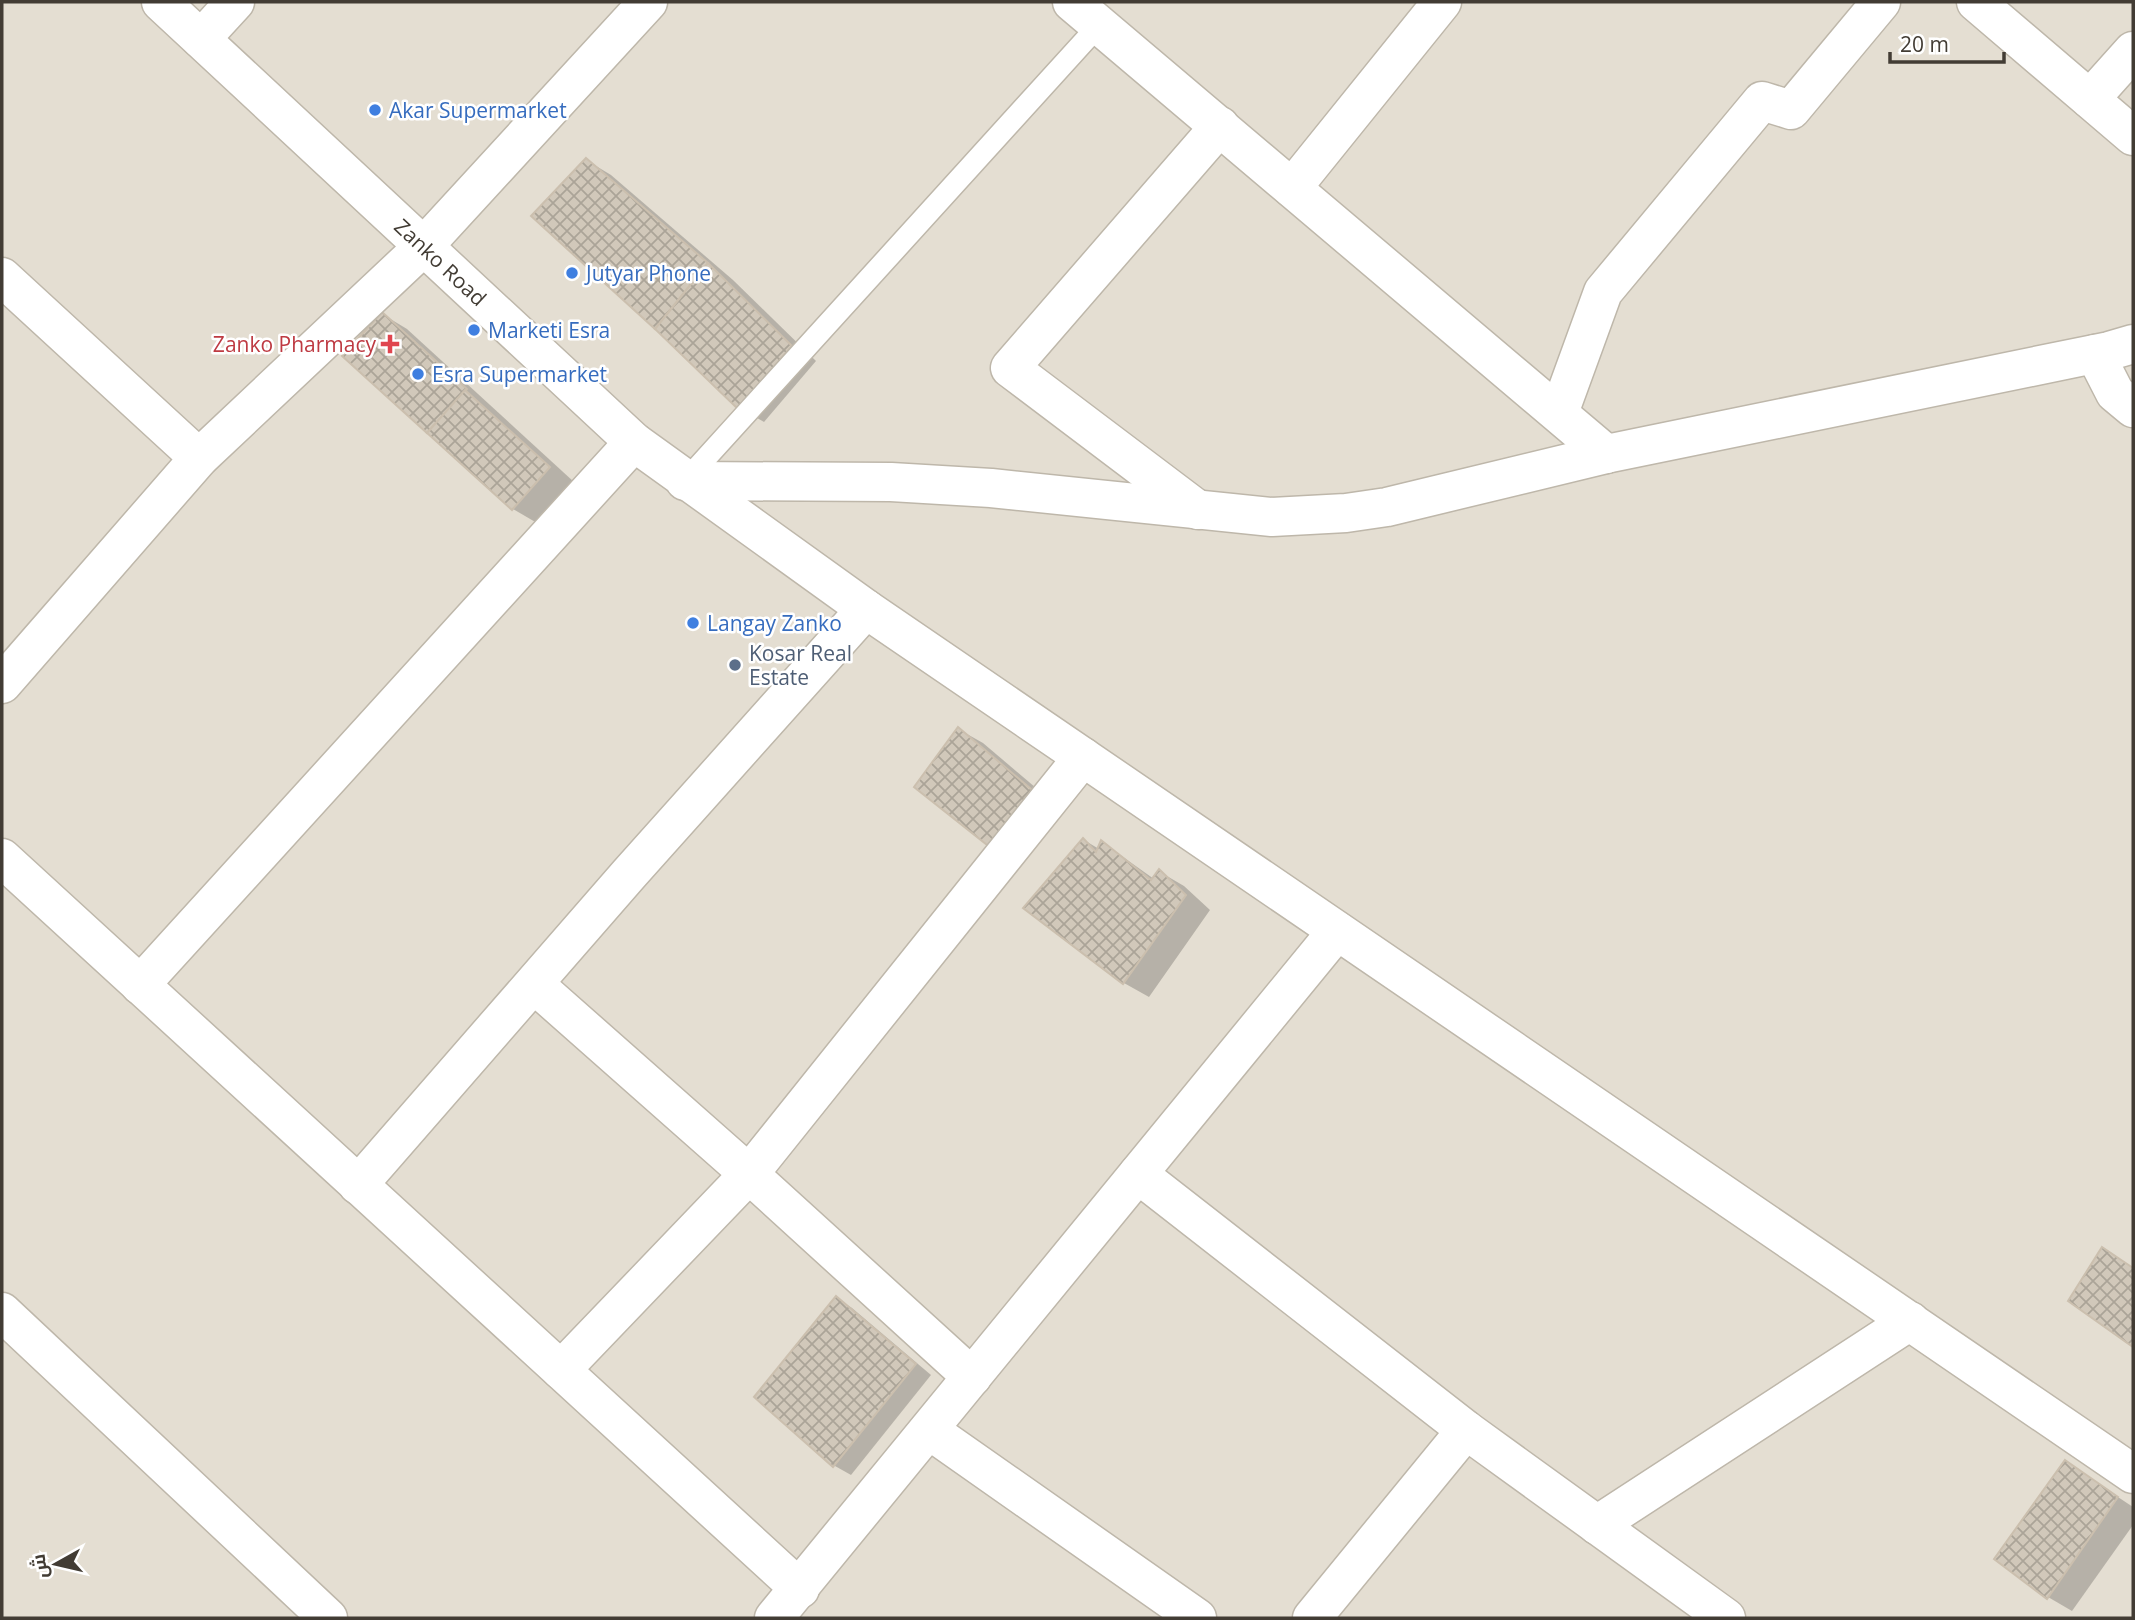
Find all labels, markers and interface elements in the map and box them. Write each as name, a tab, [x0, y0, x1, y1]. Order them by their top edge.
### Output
scale bar	[1890, 21, 2004, 65]
text: 20 m	[1900, 30, 1949, 58]
place label: Akar Supermarket	[389, 96, 567, 124]
marker: Akar Supermarket	[367, 102, 383, 118]
street label: Zanko Road	[389, 212, 493, 312]
place label: Jutyar Phone	[584, 259, 711, 287]
marker: Jutyar Phone	[564, 265, 580, 281]
place label: Marketi Esra	[488, 316, 610, 344]
marker: Marketi Esra	[466, 322, 482, 338]
place label: Zanko Pharmacy	[213, 330, 376, 358]
marker: Zanko Pharmacy	[382, 336, 398, 352]
place label: Esra Supermarket	[432, 360, 607, 388]
marker: Esra Supermarket	[410, 366, 426, 382]
place label: Langay Zanko	[707, 609, 842, 637]
marker: Langay Zanko	[685, 615, 701, 631]
place label: Kosar Real Estate	[749, 639, 852, 691]
marker: Kosar Real Estate	[727, 657, 743, 673]
north arrow	[21, 1529, 91, 1599]
text: ش	[25, 1552, 54, 1580]

